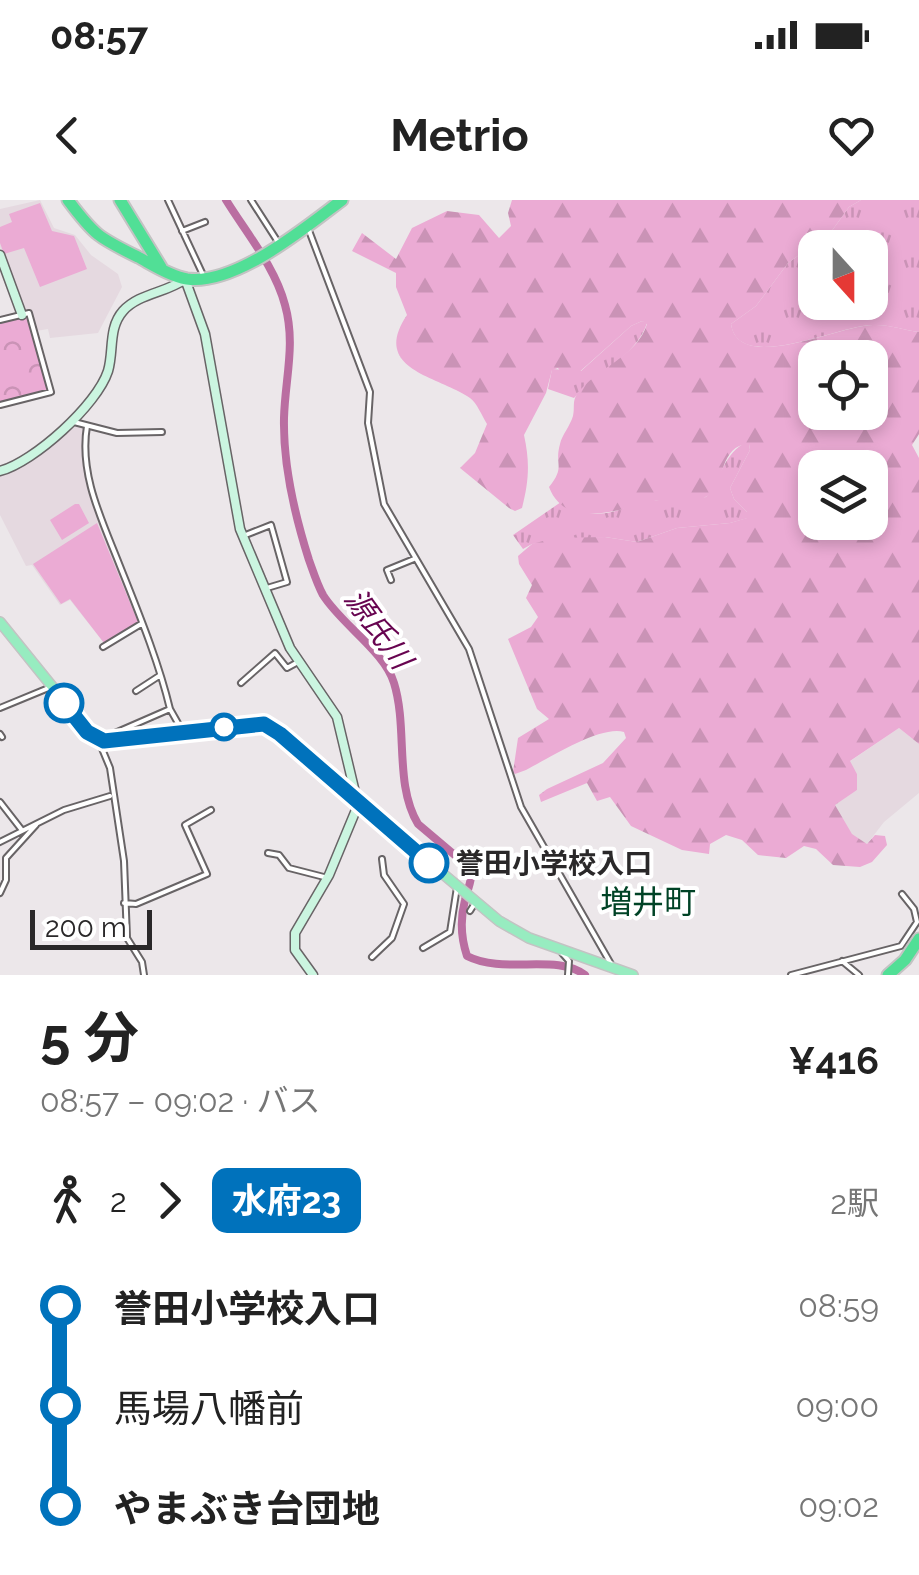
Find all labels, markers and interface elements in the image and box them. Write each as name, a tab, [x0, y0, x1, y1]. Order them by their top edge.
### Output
text: 08:57	[50, 13, 148, 58]
icon: back	[40, 108, 95, 163]
icon: heart	[824, 108, 879, 163]
text: Metrio	[390, 109, 529, 162]
north arrow	[798, 230, 888, 320]
map controls	[798, 230, 888, 540]
button: locate	[798, 340, 888, 430]
button: layers	[798, 450, 888, 540]
water label: 源氏川	[338, 582, 421, 678]
unlabelled marker	[45, 684, 83, 722]
unlabelled marker	[211, 714, 237, 740]
marker: 誉田小学校入口	[410, 844, 448, 882]
place label: 誉田小学校入口	[456, 847, 652, 880]
district label: 増井町	[600, 883, 696, 920]
scale bar	[30, 905, 152, 950]
text: 200 m	[45, 911, 127, 944]
text: 5 分	[40, 1005, 139, 1070]
text: ¥416	[788, 1038, 879, 1083]
text: 08:57 – 09:02 · バス	[40, 1082, 321, 1119]
icon: walk	[40, 1173, 95, 1228]
icon: forward	[142, 1173, 197, 1228]
text: 水府23	[232, 1180, 341, 1221]
text: 2	[110, 1182, 127, 1219]
text: 2駅	[830, 1184, 879, 1221]
text: 誉田小学校入口	[114, 1286, 380, 1331]
text: 08:59	[798, 1287, 879, 1324]
text: 馬場八幡前	[114, 1386, 304, 1431]
text: 09:00	[795, 1387, 879, 1424]
text: やまぶき台団地	[114, 1486, 380, 1531]
text: 09:02	[798, 1487, 879, 1524]

